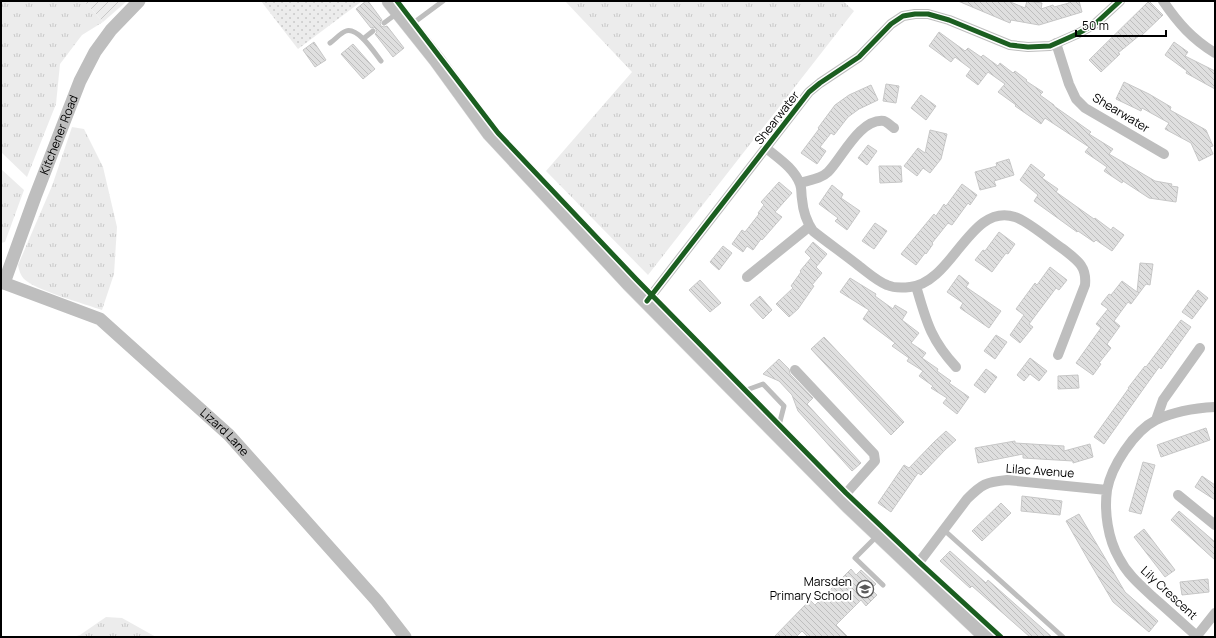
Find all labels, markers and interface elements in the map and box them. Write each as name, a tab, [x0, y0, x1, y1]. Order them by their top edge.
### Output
scale bar	[1076, 12, 1166, 38]
text: 50 m	[1082, 17, 1109, 34]
street label: Shearwater	[750, 87, 803, 148]
street label: Shearwater	[1090, 89, 1154, 137]
street label: Kitchener Road	[35, 92, 82, 177]
street label: Lizard Lane	[197, 404, 253, 460]
street label: Lilac Avenue	[1005, 460, 1075, 481]
street label: Lily Crescent	[1137, 562, 1202, 623]
place label: Marsden Primary School	[770, 573, 852, 604]
school or university icon: Marsden Primary School	[855, 579, 875, 599]

